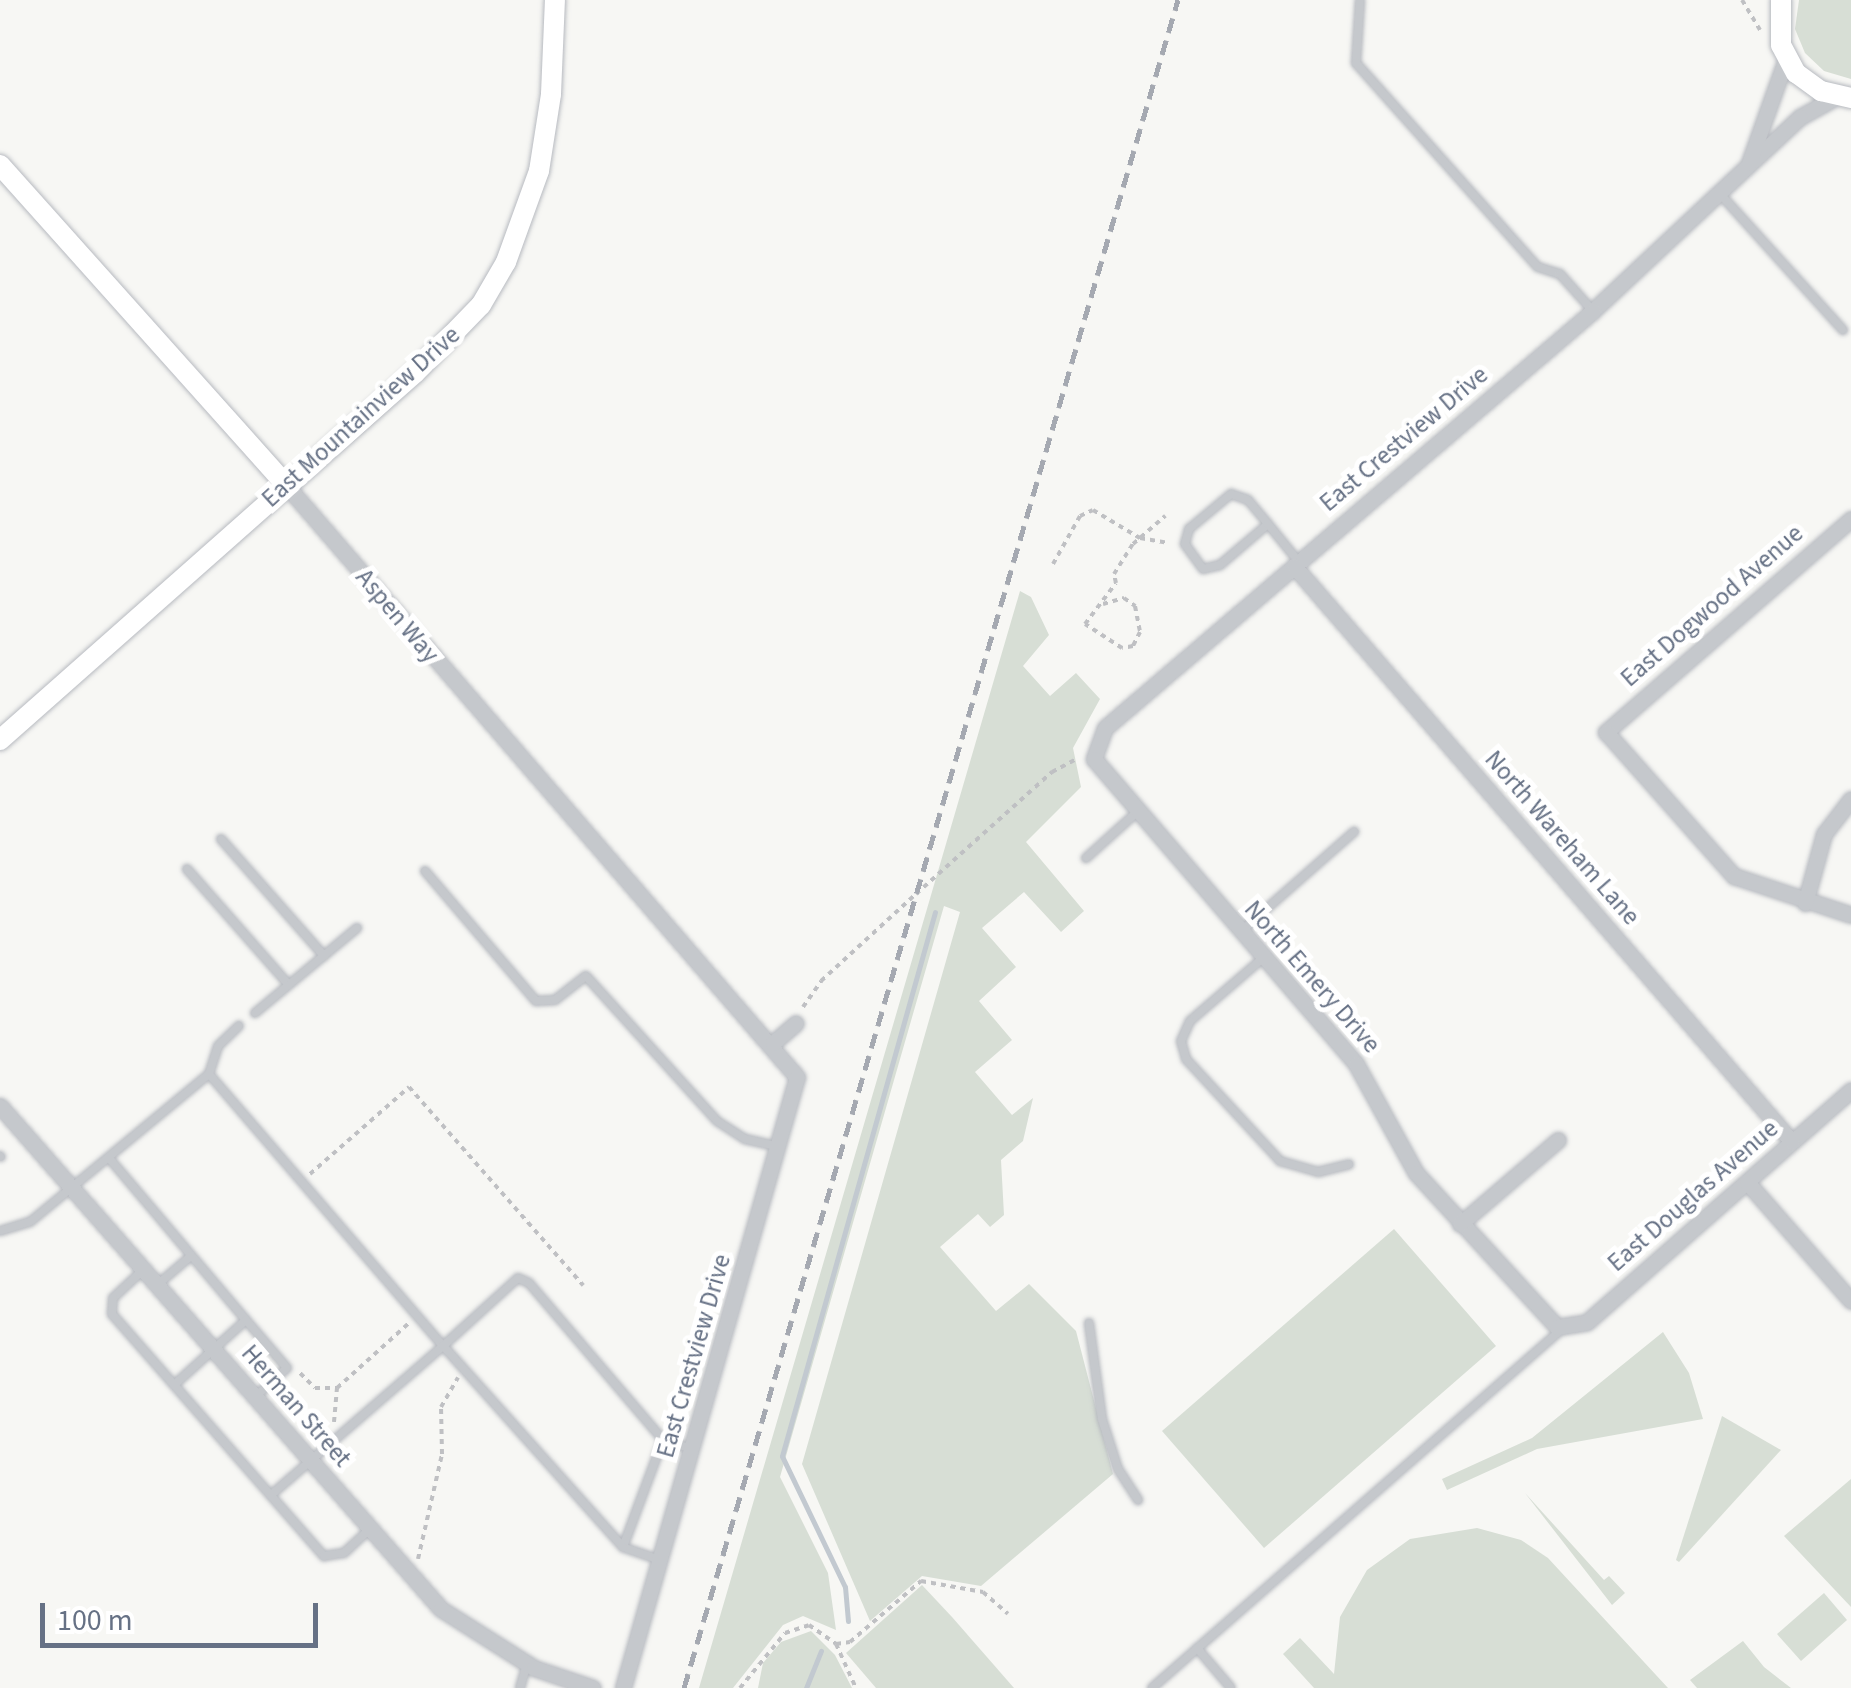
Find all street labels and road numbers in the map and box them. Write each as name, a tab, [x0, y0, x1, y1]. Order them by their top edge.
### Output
street label: East Mountainview Drive	[256, 320, 466, 514]
street label: East Crestview Drive	[1314, 360, 1494, 518]
street label: East Dogwood Avenue	[1615, 519, 1809, 693]
street label: Aspen Way	[349, 563, 445, 669]
street label: North Wareham Lane	[1478, 745, 1646, 931]
street label: North Emery Drive	[1238, 895, 1386, 1059]
street label: East Douglas Avenue	[1602, 1114, 1784, 1278]
street label: East Crestview Drive	[651, 1251, 737, 1461]
street label: Herman Street	[235, 1339, 357, 1473]

